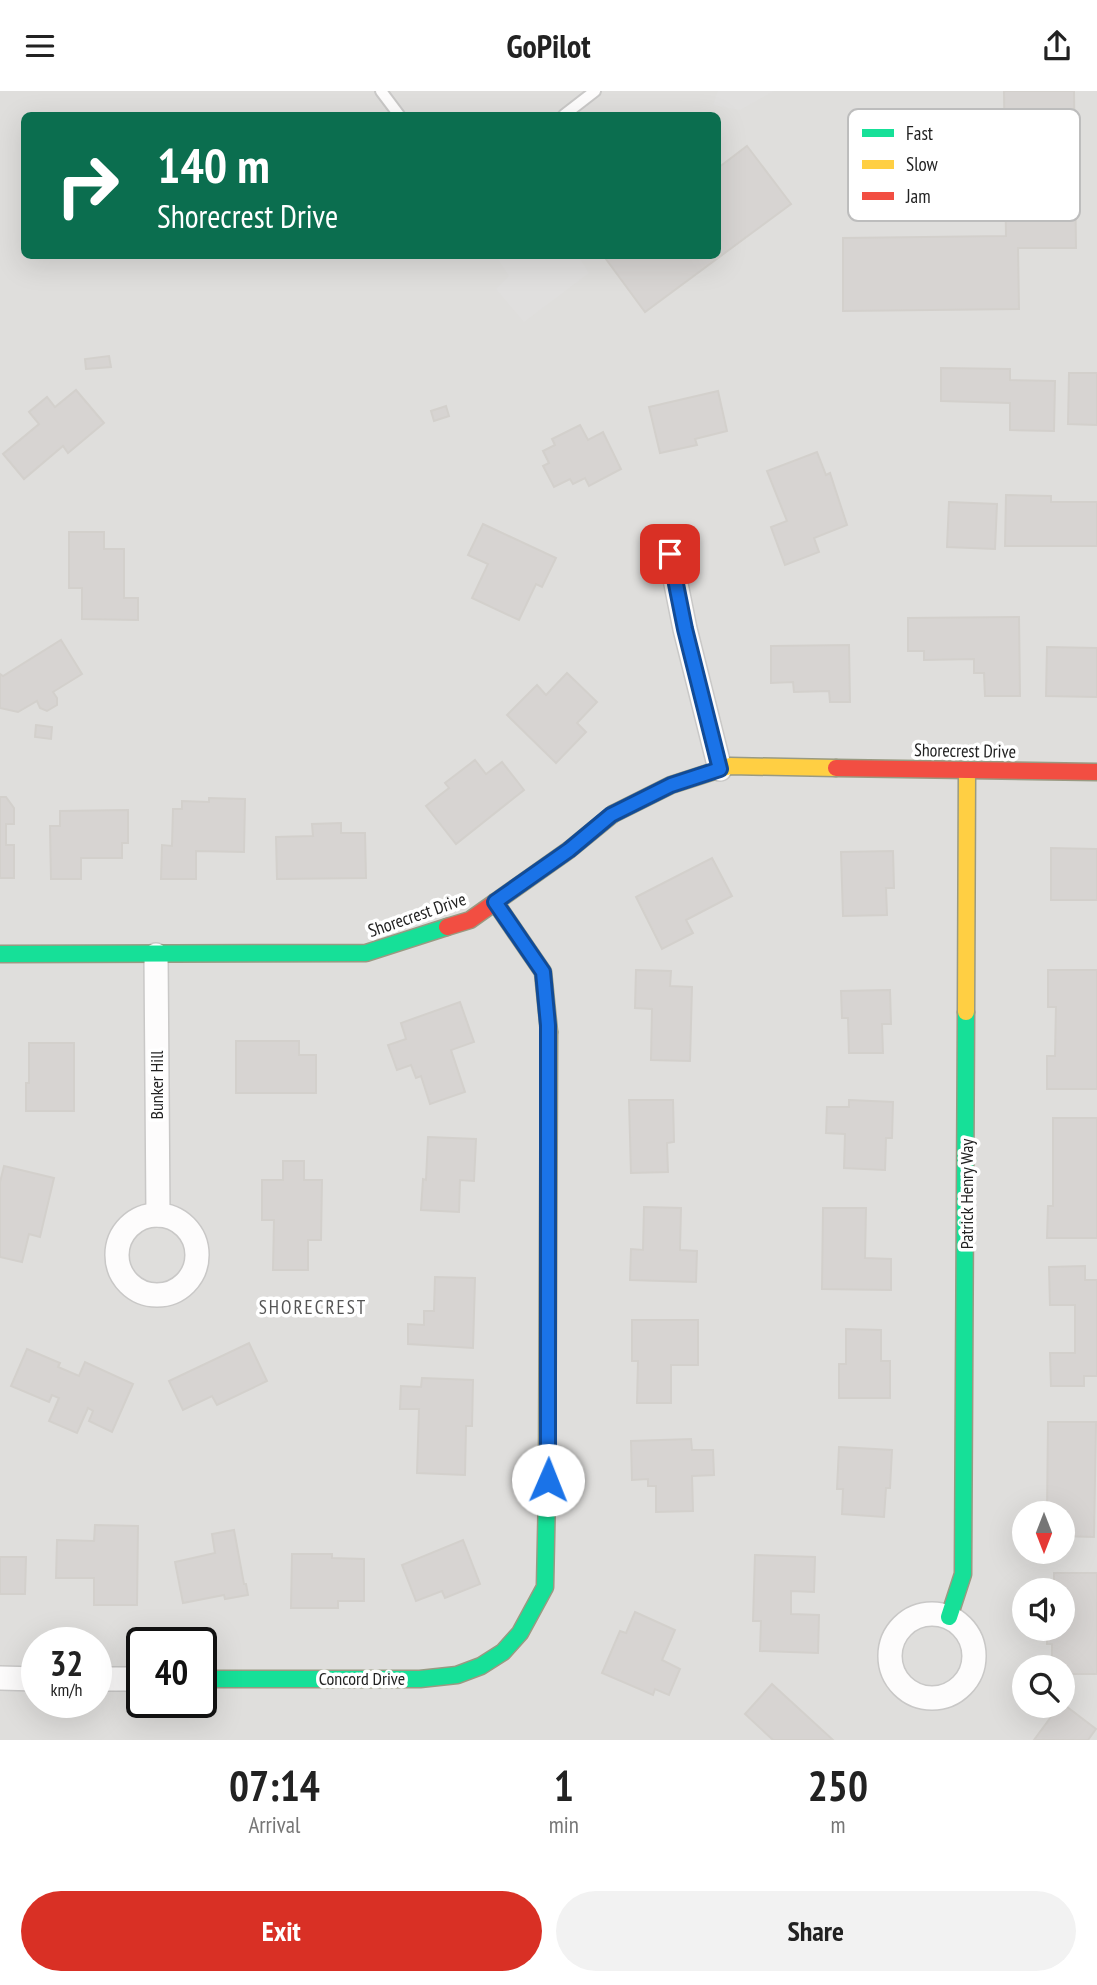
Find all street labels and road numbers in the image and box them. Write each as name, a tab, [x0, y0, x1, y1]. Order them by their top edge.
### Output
street label: Shorecrest Drive	[914, 738, 1016, 763]
street label: Shorecrest Drive	[365, 887, 469, 942]
street label: Bunker Hill	[145, 1050, 168, 1120]
street label: Patrick Henry Way	[955, 1139, 978, 1249]
street label: Concord Drive	[319, 1667, 405, 1690]

